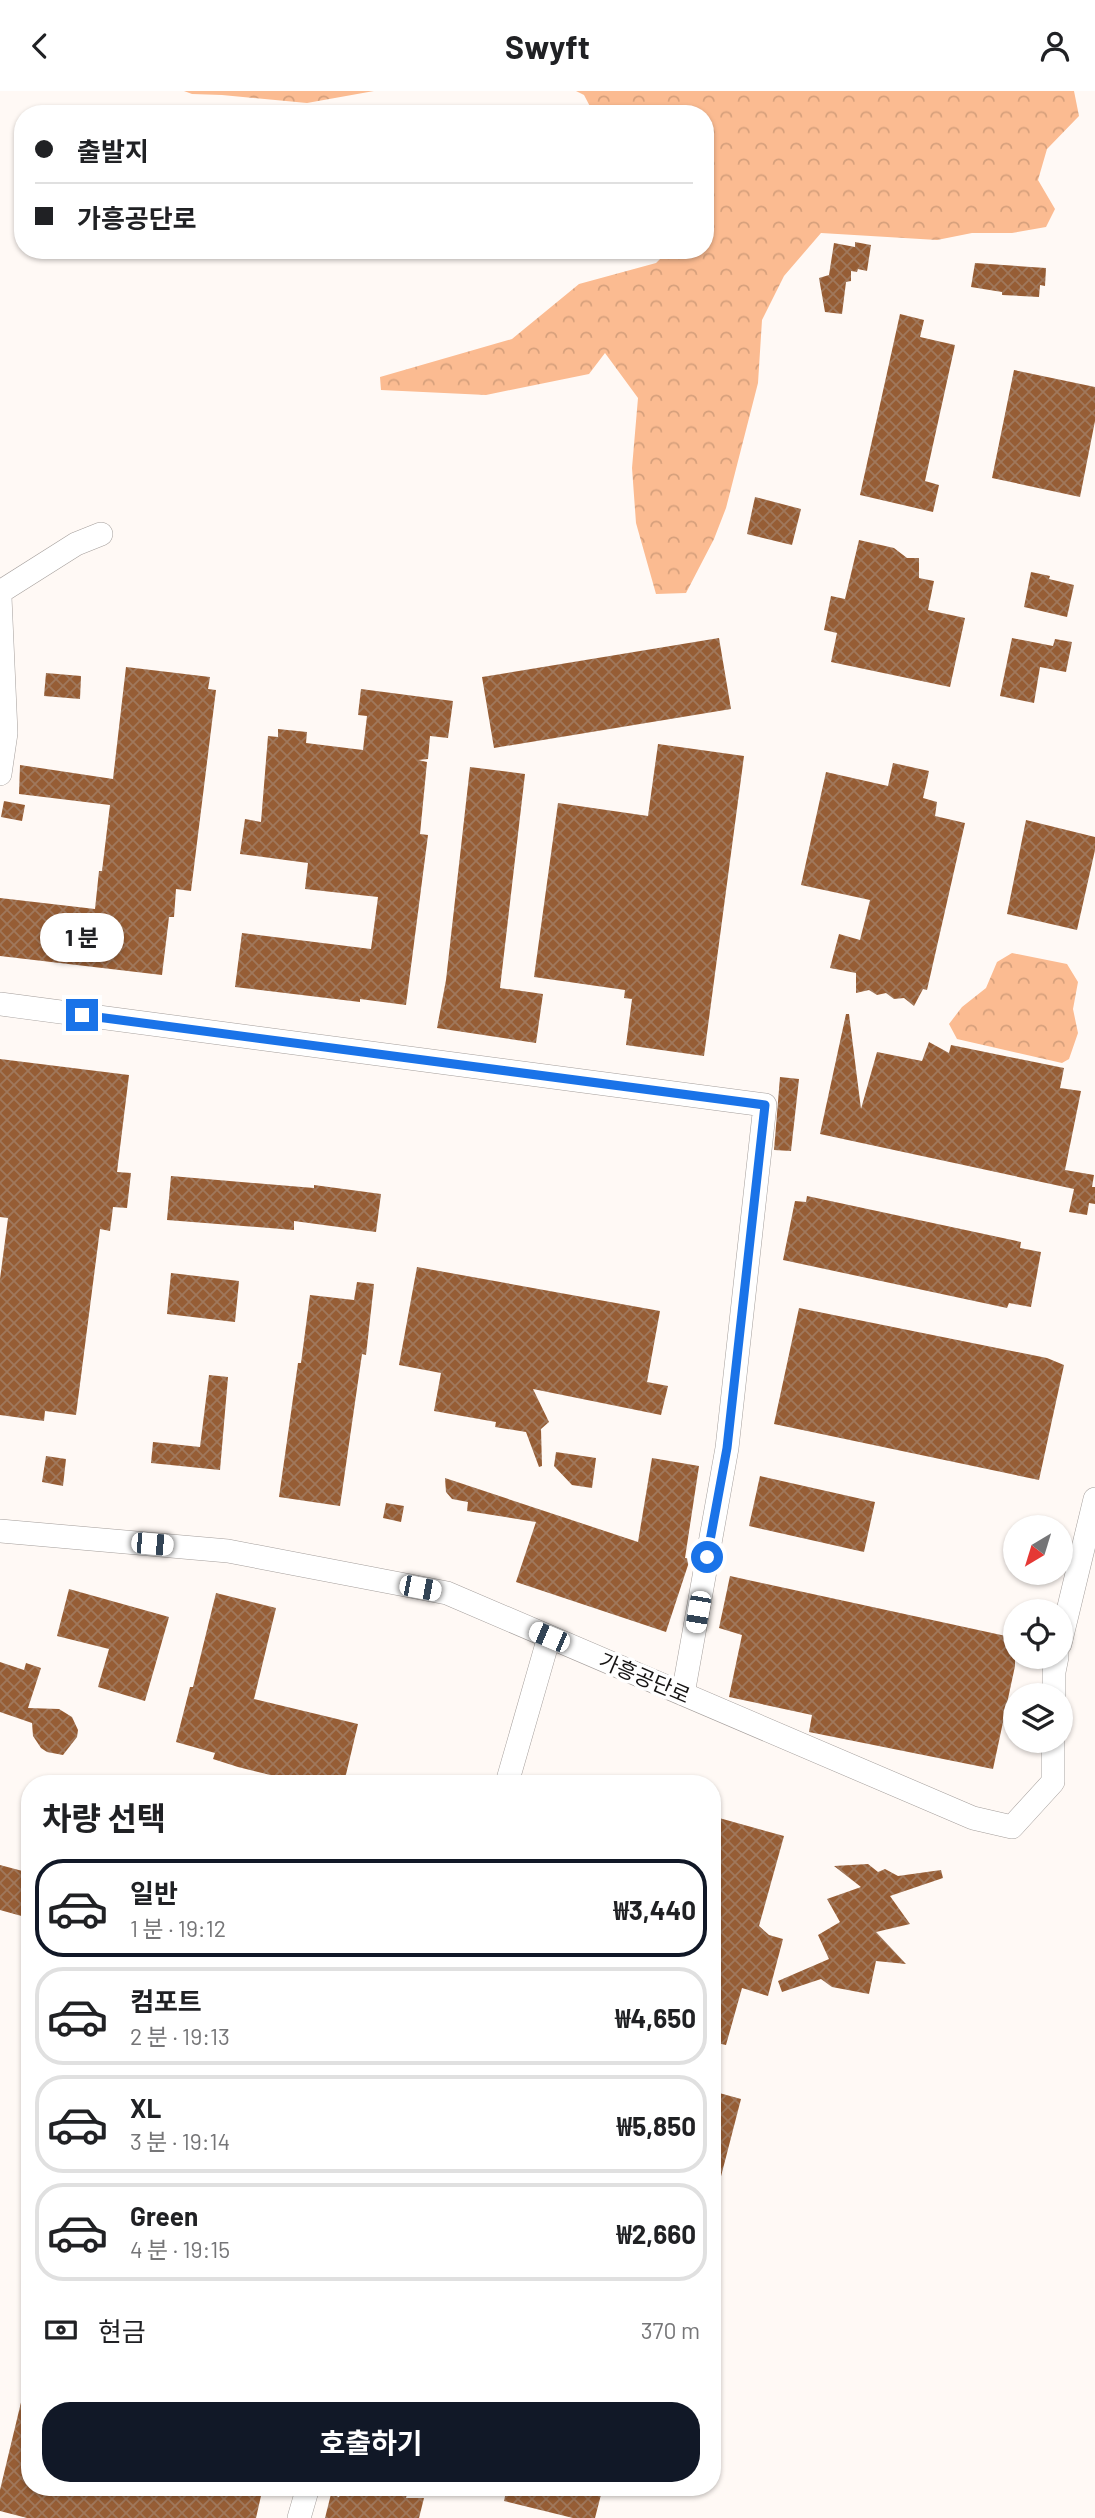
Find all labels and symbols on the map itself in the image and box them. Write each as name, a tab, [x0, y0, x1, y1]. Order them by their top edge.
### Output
callout: 1 분	[40, 913, 124, 963]
route end	[66, 999, 98, 1031]
north arrow	[1003, 1515, 1073, 1585]
car	[131, 1532, 174, 1556]
route start	[691, 1541, 723, 1573]
car	[398, 1574, 443, 1602]
car	[685, 1589, 712, 1635]
car	[526, 1619, 573, 1655]
street label: 가흥공단로	[596, 1647, 694, 1707]

